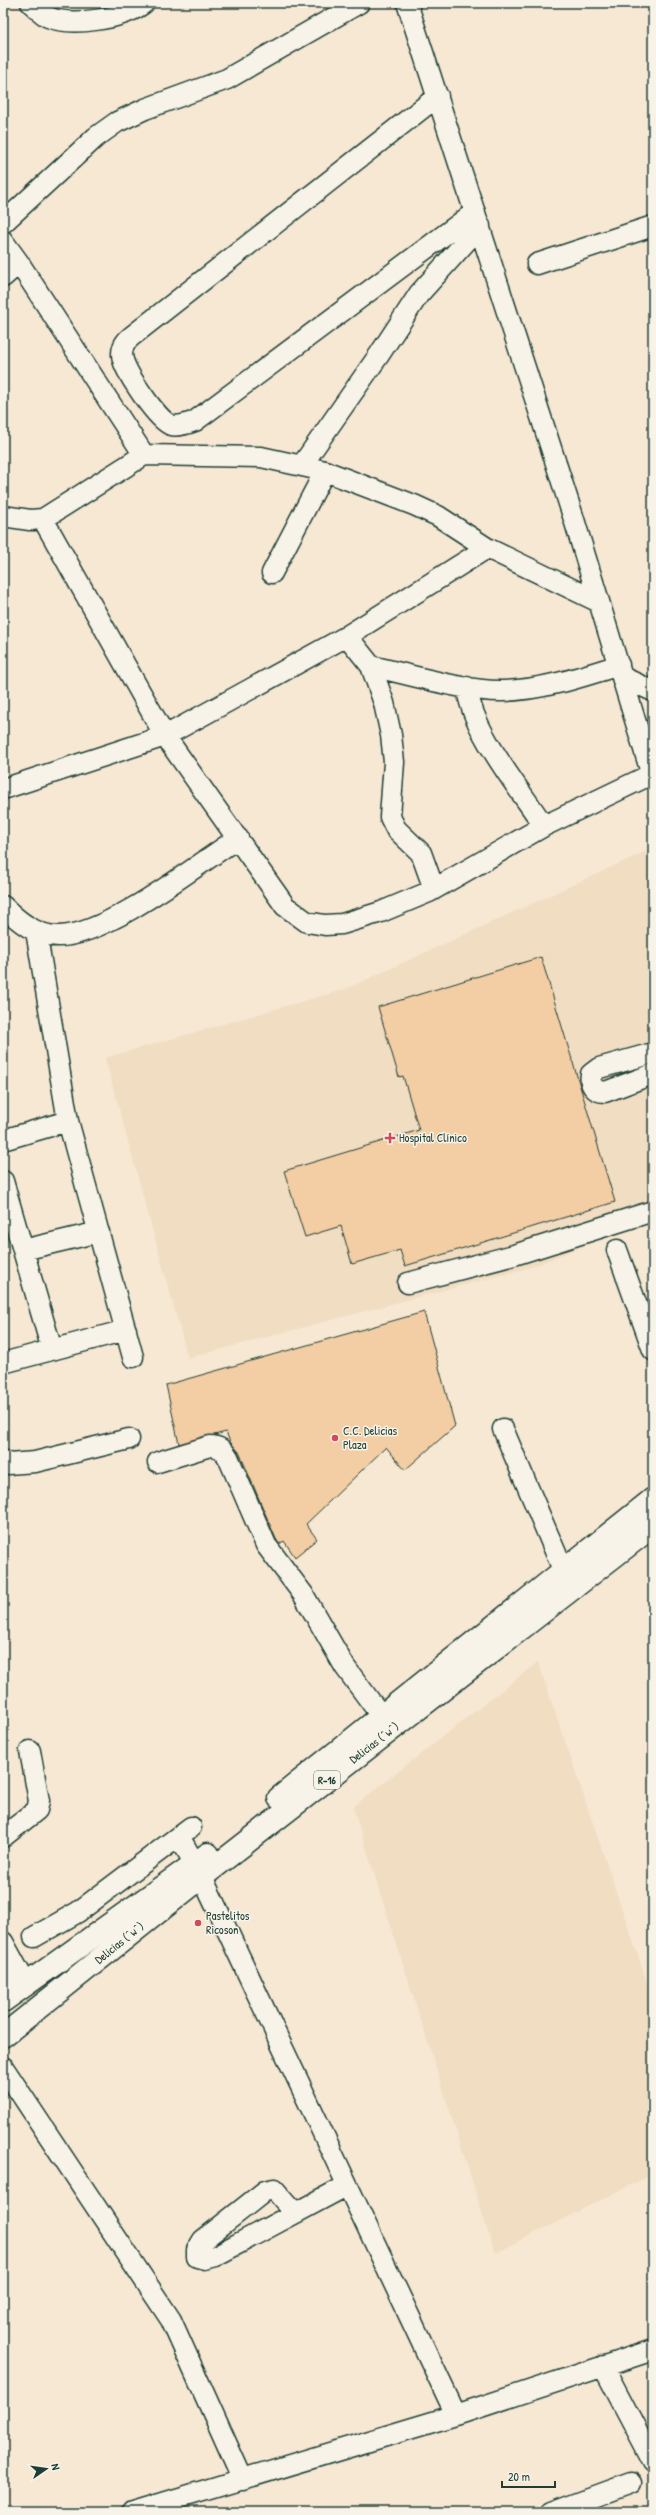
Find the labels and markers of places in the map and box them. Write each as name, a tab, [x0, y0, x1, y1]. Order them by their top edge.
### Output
place label: Hospital Clínico	[399, 1129, 467, 1146]
marker: Hospital Clínico	[384, 1132, 396, 1144]
place label: C.C. Delicias Plaza	[343, 1422, 397, 1453]
marker: C.C. Delicias Plaza	[330, 1433, 340, 1443]
place label: Pastelitos Ricoson	[206, 1907, 250, 1938]
marker: Pastelitos Ricoson	[193, 1918, 203, 1928]

